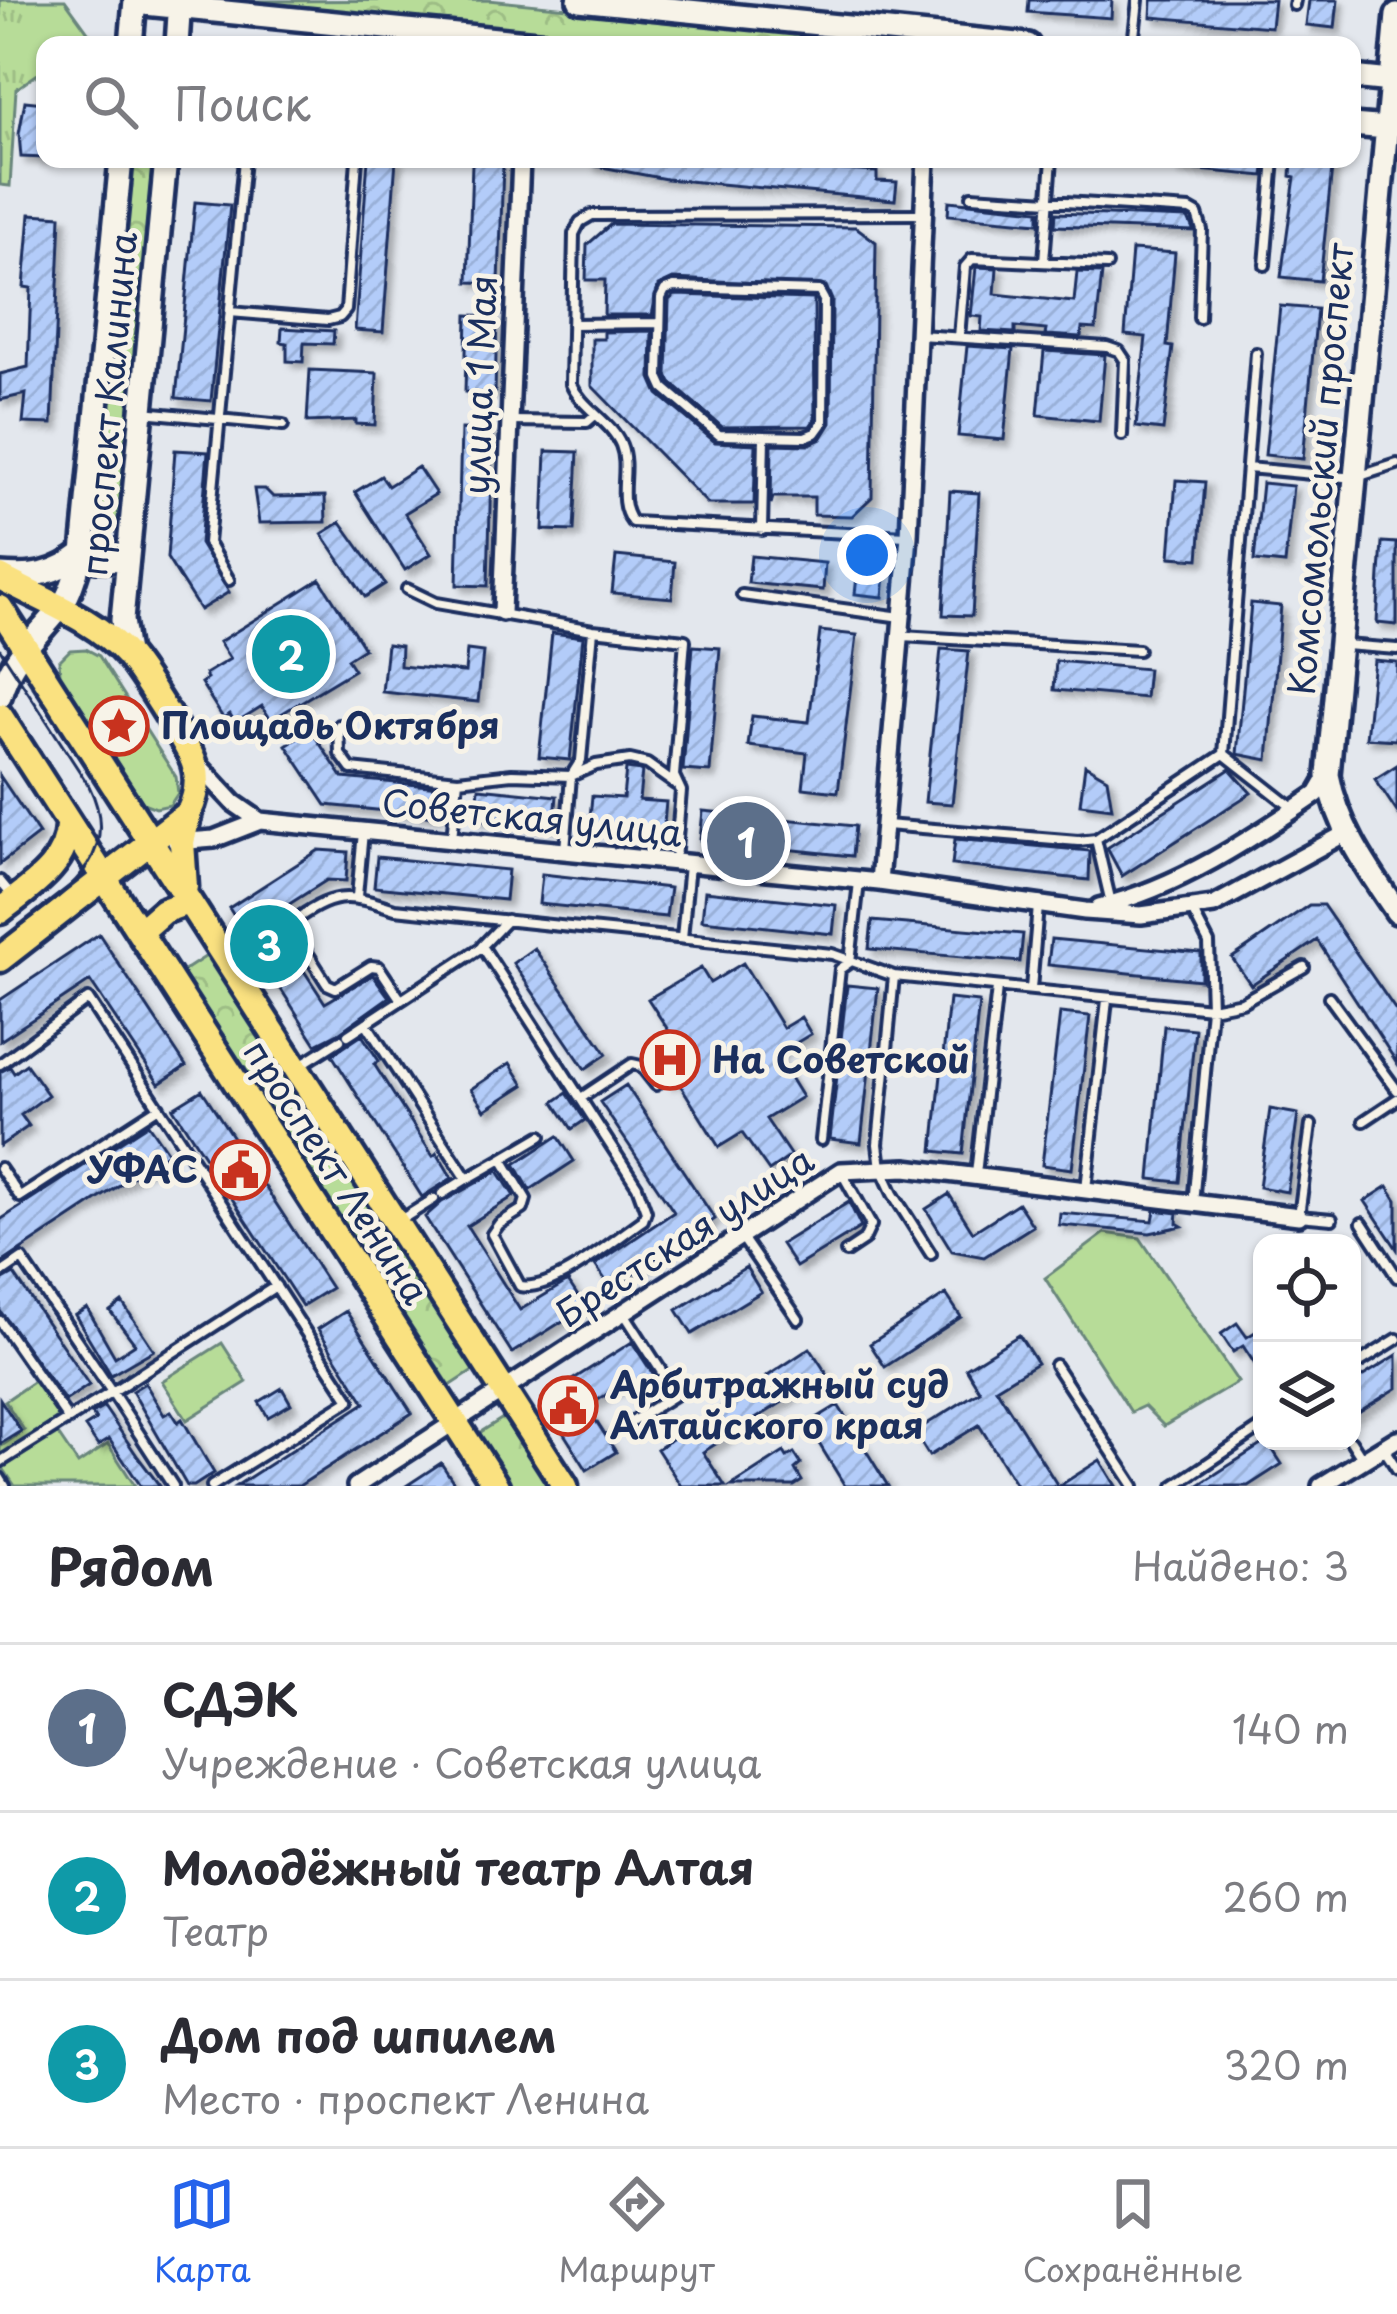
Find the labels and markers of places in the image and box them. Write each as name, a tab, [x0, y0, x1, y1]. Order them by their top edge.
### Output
pin: 2	[252, 609, 330, 699]
place icon: Площадь Октября	[88, 695, 150, 757]
place label: Площадь Октября	[161, 697, 500, 751]
pin: 1	[707, 796, 785, 886]
pin: 3	[230, 899, 308, 989]
hospital icon: На Советской	[639, 1029, 701, 1091]
place label: На Советской	[712, 1031, 970, 1085]
public building icon: УФАС	[209, 1139, 271, 1201]
place label: УФАС	[86, 1141, 198, 1195]
place label: Арбитражный суд Алтайского края	[609, 1356, 949, 1451]
public building icon: Арбитражный суд Алтайского края	[537, 1375, 599, 1437]

